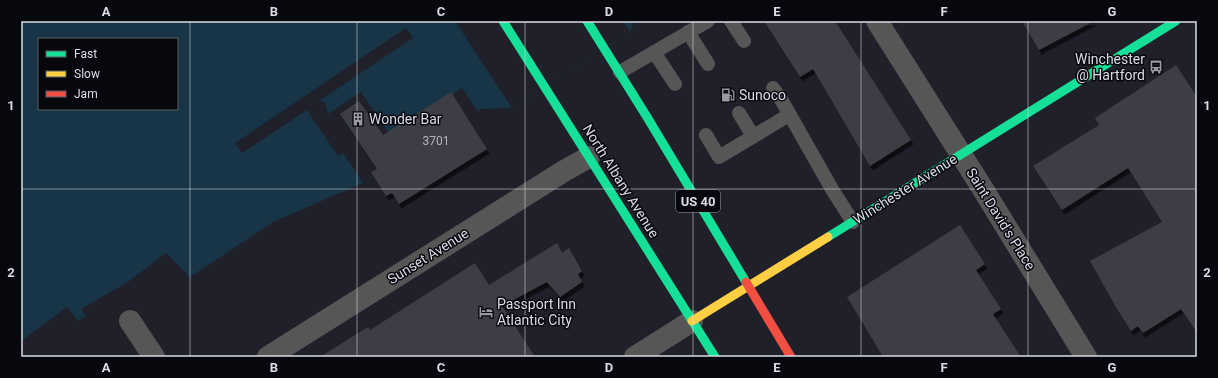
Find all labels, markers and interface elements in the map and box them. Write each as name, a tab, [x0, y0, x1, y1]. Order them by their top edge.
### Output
text: A	[102, 4, 111, 19]
text: B	[270, 4, 278, 19]
text: C	[437, 4, 446, 19]
text: D	[605, 4, 613, 19]
text: E	[773, 4, 781, 19]
text: F	[940, 4, 948, 19]
text: G	[1108, 4, 1117, 19]
legend	[38, 38, 178, 110]
text: Fast	[74, 47, 97, 61]
place label: Winchester @ Hartford	[1075, 51, 1145, 83]
bus stop icon: Winchester @ Hartford	[1148, 59, 1164, 75]
text: Slow	[74, 67, 100, 81]
text: Jam	[74, 87, 98, 101]
fuel station icon: Sunoco	[720, 87, 736, 103]
place label: Sunoco	[739, 87, 786, 103]
text: 1	[7, 98, 15, 113]
text: 1	[1203, 98, 1211, 113]
building icon: Wonder Bar	[350, 111, 366, 127]
place label: Wonder Bar	[369, 111, 442, 127]
street label: North Albany Avenue	[580, 121, 662, 241]
house number: 3701	[423, 134, 449, 148]
street label: Winchester Avenue	[850, 151, 960, 227]
street label: Saint David's Place	[963, 165, 1039, 273]
road number: US 40	[676, 190, 720, 212]
street label: Sunset Avenue	[385, 225, 471, 287]
text: 2	[7, 265, 15, 280]
text: 2	[1203, 265, 1211, 280]
place label: Passport Inn Atlantic City	[497, 296, 576, 328]
hotel icon: Passport Inn Atlantic City	[478, 304, 494, 320]
text: A	[102, 360, 111, 375]
text: B	[270, 360, 278, 375]
text: C	[437, 360, 446, 375]
text: D	[605, 360, 613, 375]
text: E	[773, 360, 781, 375]
text: F	[940, 360, 948, 375]
text: G	[1108, 360, 1117, 375]

